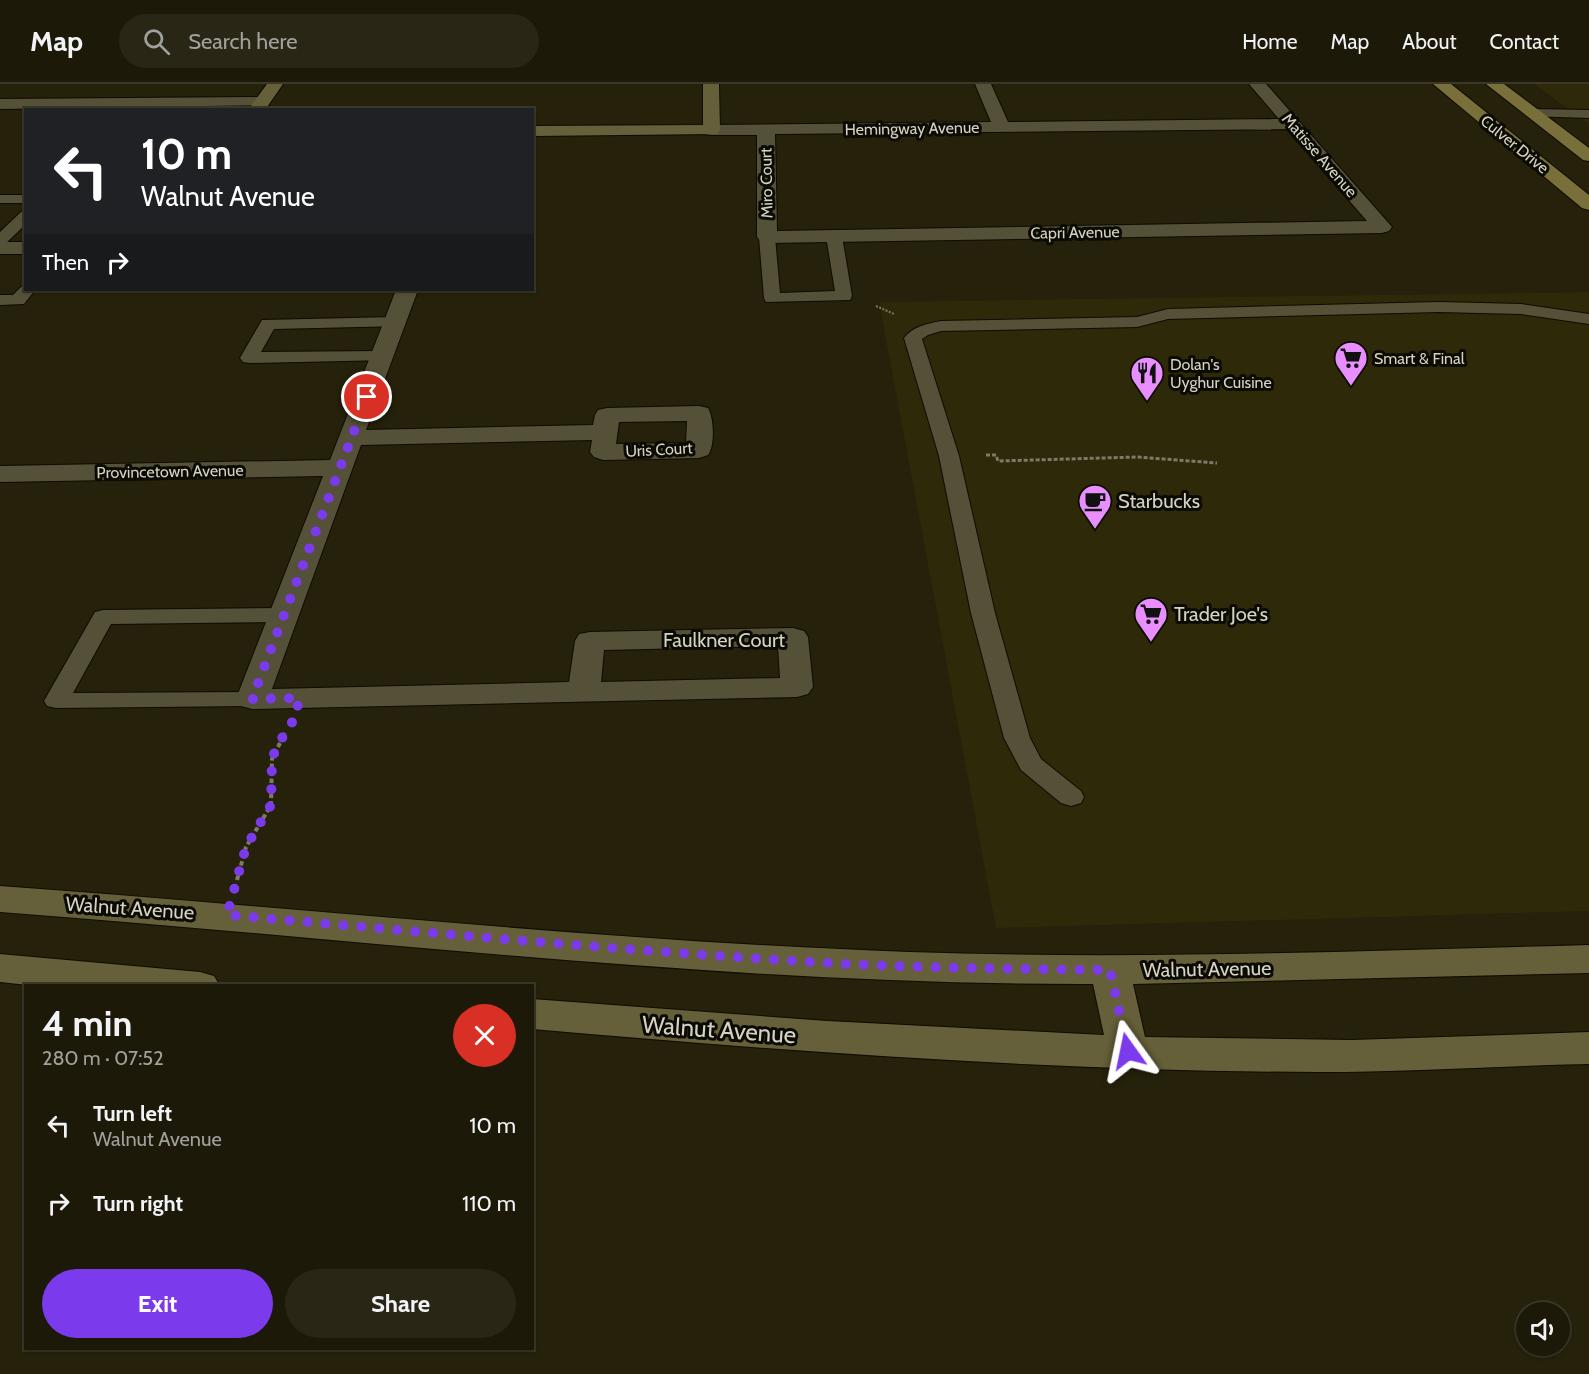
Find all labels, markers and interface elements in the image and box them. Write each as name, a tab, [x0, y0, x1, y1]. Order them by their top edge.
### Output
search box	[119, 14, 539, 68]
text: Map	[30, 24, 83, 58]
icon: search	[140, 25, 173, 58]
text: Search here	[188, 28, 297, 55]
text: Home	[1242, 29, 1298, 54]
text: Map	[1331, 29, 1369, 54]
text: About	[1402, 29, 1456, 54]
text: Contact	[1489, 29, 1559, 54]
street label: Matisse Avenue	[1278, 109, 1361, 201]
street label: Culver Drive	[1477, 111, 1553, 178]
street label: Hemingway Avenue	[844, 118, 980, 139]
text: 10 m	[141, 128, 232, 180]
icon: left	[42, 132, 120, 210]
street label: Miro Court	[756, 147, 777, 219]
text: Walnut Avenue	[141, 180, 315, 213]
street label: Capri Avenue	[1030, 222, 1120, 243]
icon: right	[101, 246, 134, 279]
text: Then	[42, 249, 89, 276]
supermarket icon: Smart & Final	[1333, 340, 1369, 387]
place label: Smart & Final	[1374, 349, 1465, 368]
restaurant icon: Dolan's Uyghur Cuisine	[1129, 355, 1165, 402]
place label: Dolan's Uyghur Cuisine	[1170, 355, 1272, 392]
pin	[341, 371, 392, 422]
icon: arrive	[350, 380, 383, 413]
street label: Uris Court	[625, 438, 694, 461]
street label: Provincetown Avenue	[96, 461, 244, 482]
cafe icon: Starbucks	[1077, 483, 1113, 530]
place label: Starbucks	[1118, 489, 1200, 513]
supermarket icon: Trader Joe's	[1133, 596, 1169, 643]
place label: Trader Joe's	[1174, 602, 1268, 626]
street label: Faulkner Court	[663, 628, 785, 652]
street label: Walnut Avenue	[65, 892, 195, 924]
street label: Walnut Avenue	[1142, 956, 1272, 982]
text: 4 min	[42, 1001, 132, 1045]
button: close	[453, 1004, 516, 1067]
street label: Walnut Avenue	[641, 1010, 797, 1049]
position arrow	[1096, 1019, 1160, 1083]
text: 280 m · 07:52	[42, 1046, 164, 1070]
text: Turn left	[93, 1100, 172, 1127]
icon: left	[42, 1109, 75, 1142]
text: 10 m	[469, 1112, 516, 1139]
text: Walnut Avenue	[93, 1127, 222, 1151]
icon: right	[42, 1187, 75, 1220]
text: Turn right	[93, 1190, 183, 1217]
text: 110 m	[462, 1190, 516, 1217]
button: Exit	[42, 1269, 273, 1338]
button: Share	[285, 1269, 516, 1338]
map controls	[1516, 1302, 1570, 1356]
button: sound	[1516, 1302, 1570, 1356]

